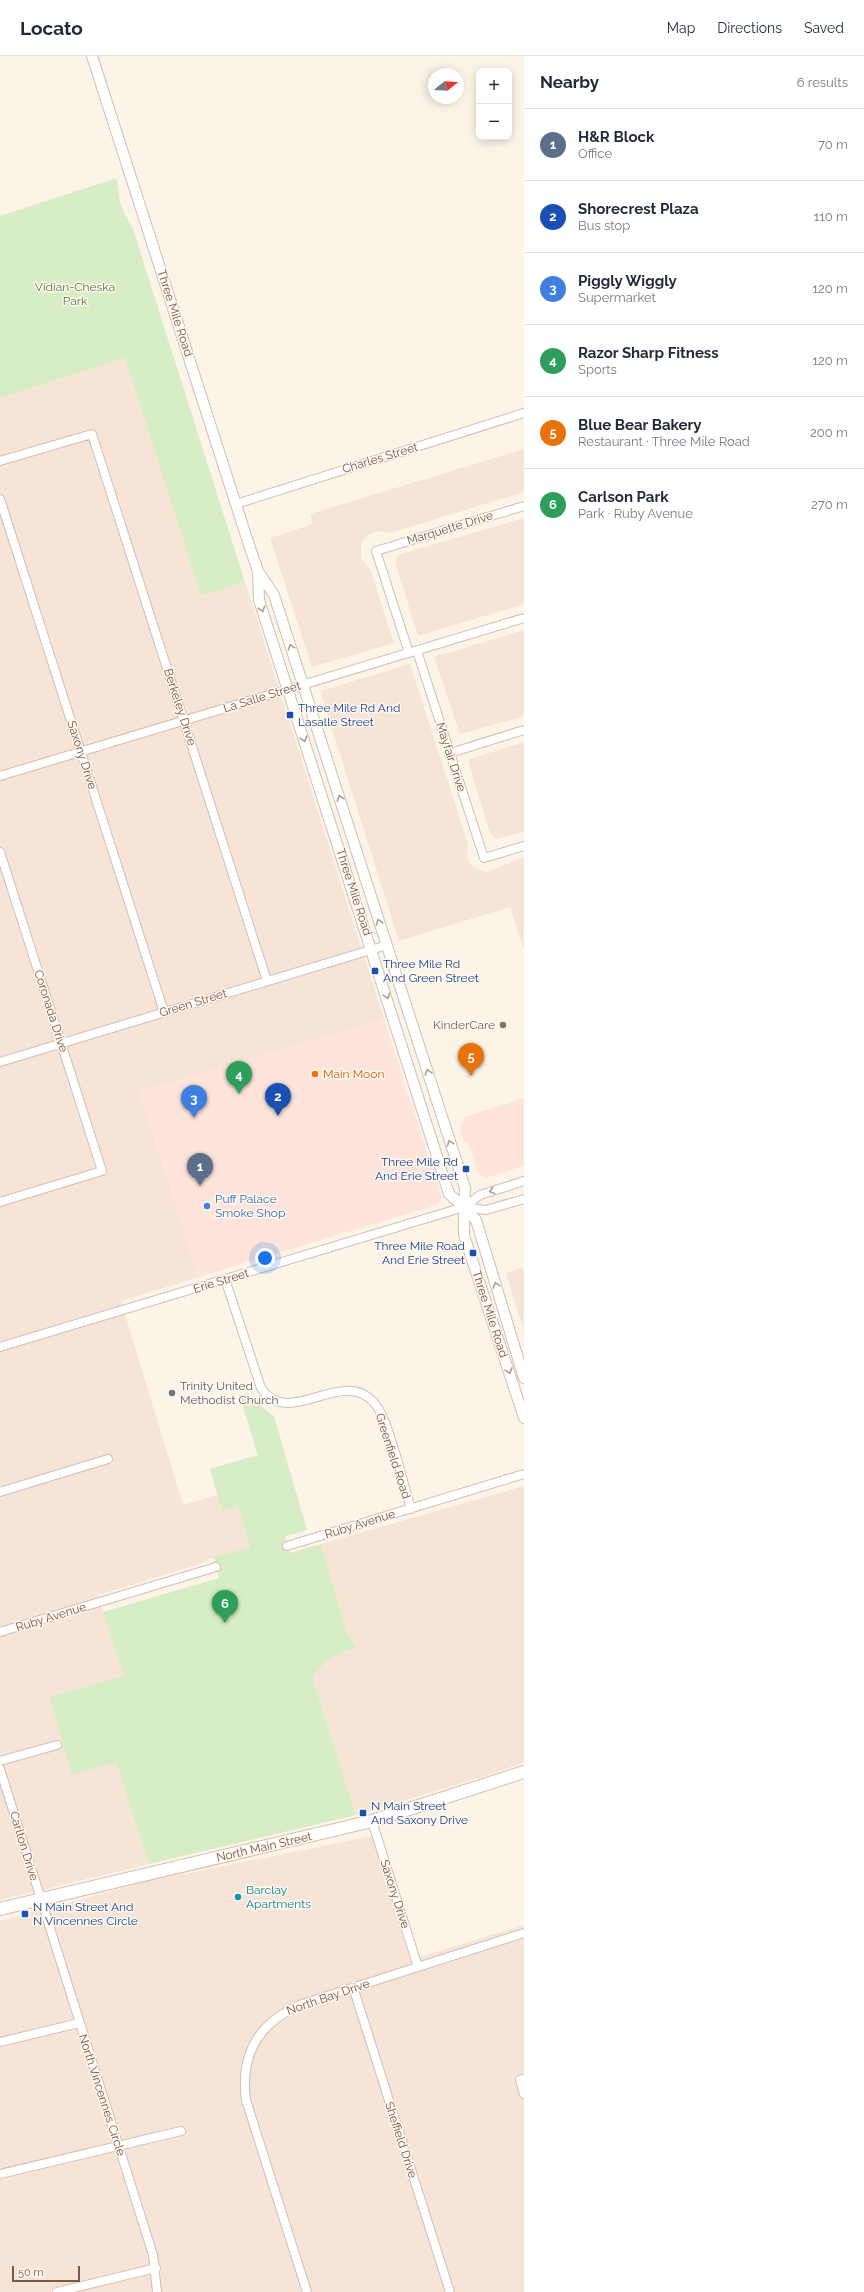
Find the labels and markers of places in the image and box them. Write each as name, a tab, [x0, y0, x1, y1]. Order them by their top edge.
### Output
place label: Three Mile Rd And Lasalle Street	[298, 701, 400, 729]
marker: Three Mile Rd And Lasalle Street	[285, 710, 295, 720]
place label: Three Mile Rd And Green Street	[383, 957, 479, 985]
marker: Three Mile Rd And Green Street	[370, 966, 380, 976]
place label: KinderCare	[433, 1018, 495, 1032]
marker: KinderCare	[498, 1020, 508, 1030]
pin: 5	[458, 1043, 484, 1076]
pin: 4	[226, 1061, 252, 1094]
place label: Main Moon	[323, 1067, 384, 1081]
marker: Main Moon	[310, 1069, 320, 1079]
pin: 2	[265, 1083, 291, 1116]
pin: 3	[181, 1085, 207, 1118]
pin: 1	[187, 1153, 213, 1186]
place label: Three Mile Rd And Erie Street	[375, 1155, 458, 1183]
marker: Three Mile Rd And Erie Street	[461, 1164, 471, 1174]
place label: Puff Palace Smoke Shop	[215, 1192, 285, 1220]
marker: Puff Palace Smoke Shop	[202, 1201, 212, 1211]
place label: Three Mile Road And Erie Street	[374, 1239, 465, 1267]
marker: Three Mile Road And Erie Street	[468, 1248, 478, 1258]
place label: Trinity United Methodist Church	[180, 1379, 278, 1407]
marker: Trinity United Methodist Church	[167, 1388, 177, 1398]
pin: 6	[212, 1590, 238, 1623]
place label: N Main Street And Saxony Drive	[371, 1799, 468, 1827]
marker: N Main Street And Saxony Drive	[358, 1808, 368, 1818]
place label: Barclay Apartments	[246, 1883, 311, 1911]
marker: Barclay Apartments	[233, 1892, 243, 1902]
place label: N Main Street And N Vincennes Circle	[33, 1900, 138, 1928]
marker: N Main Street And N Vincennes Circle	[20, 1909, 30, 1919]

